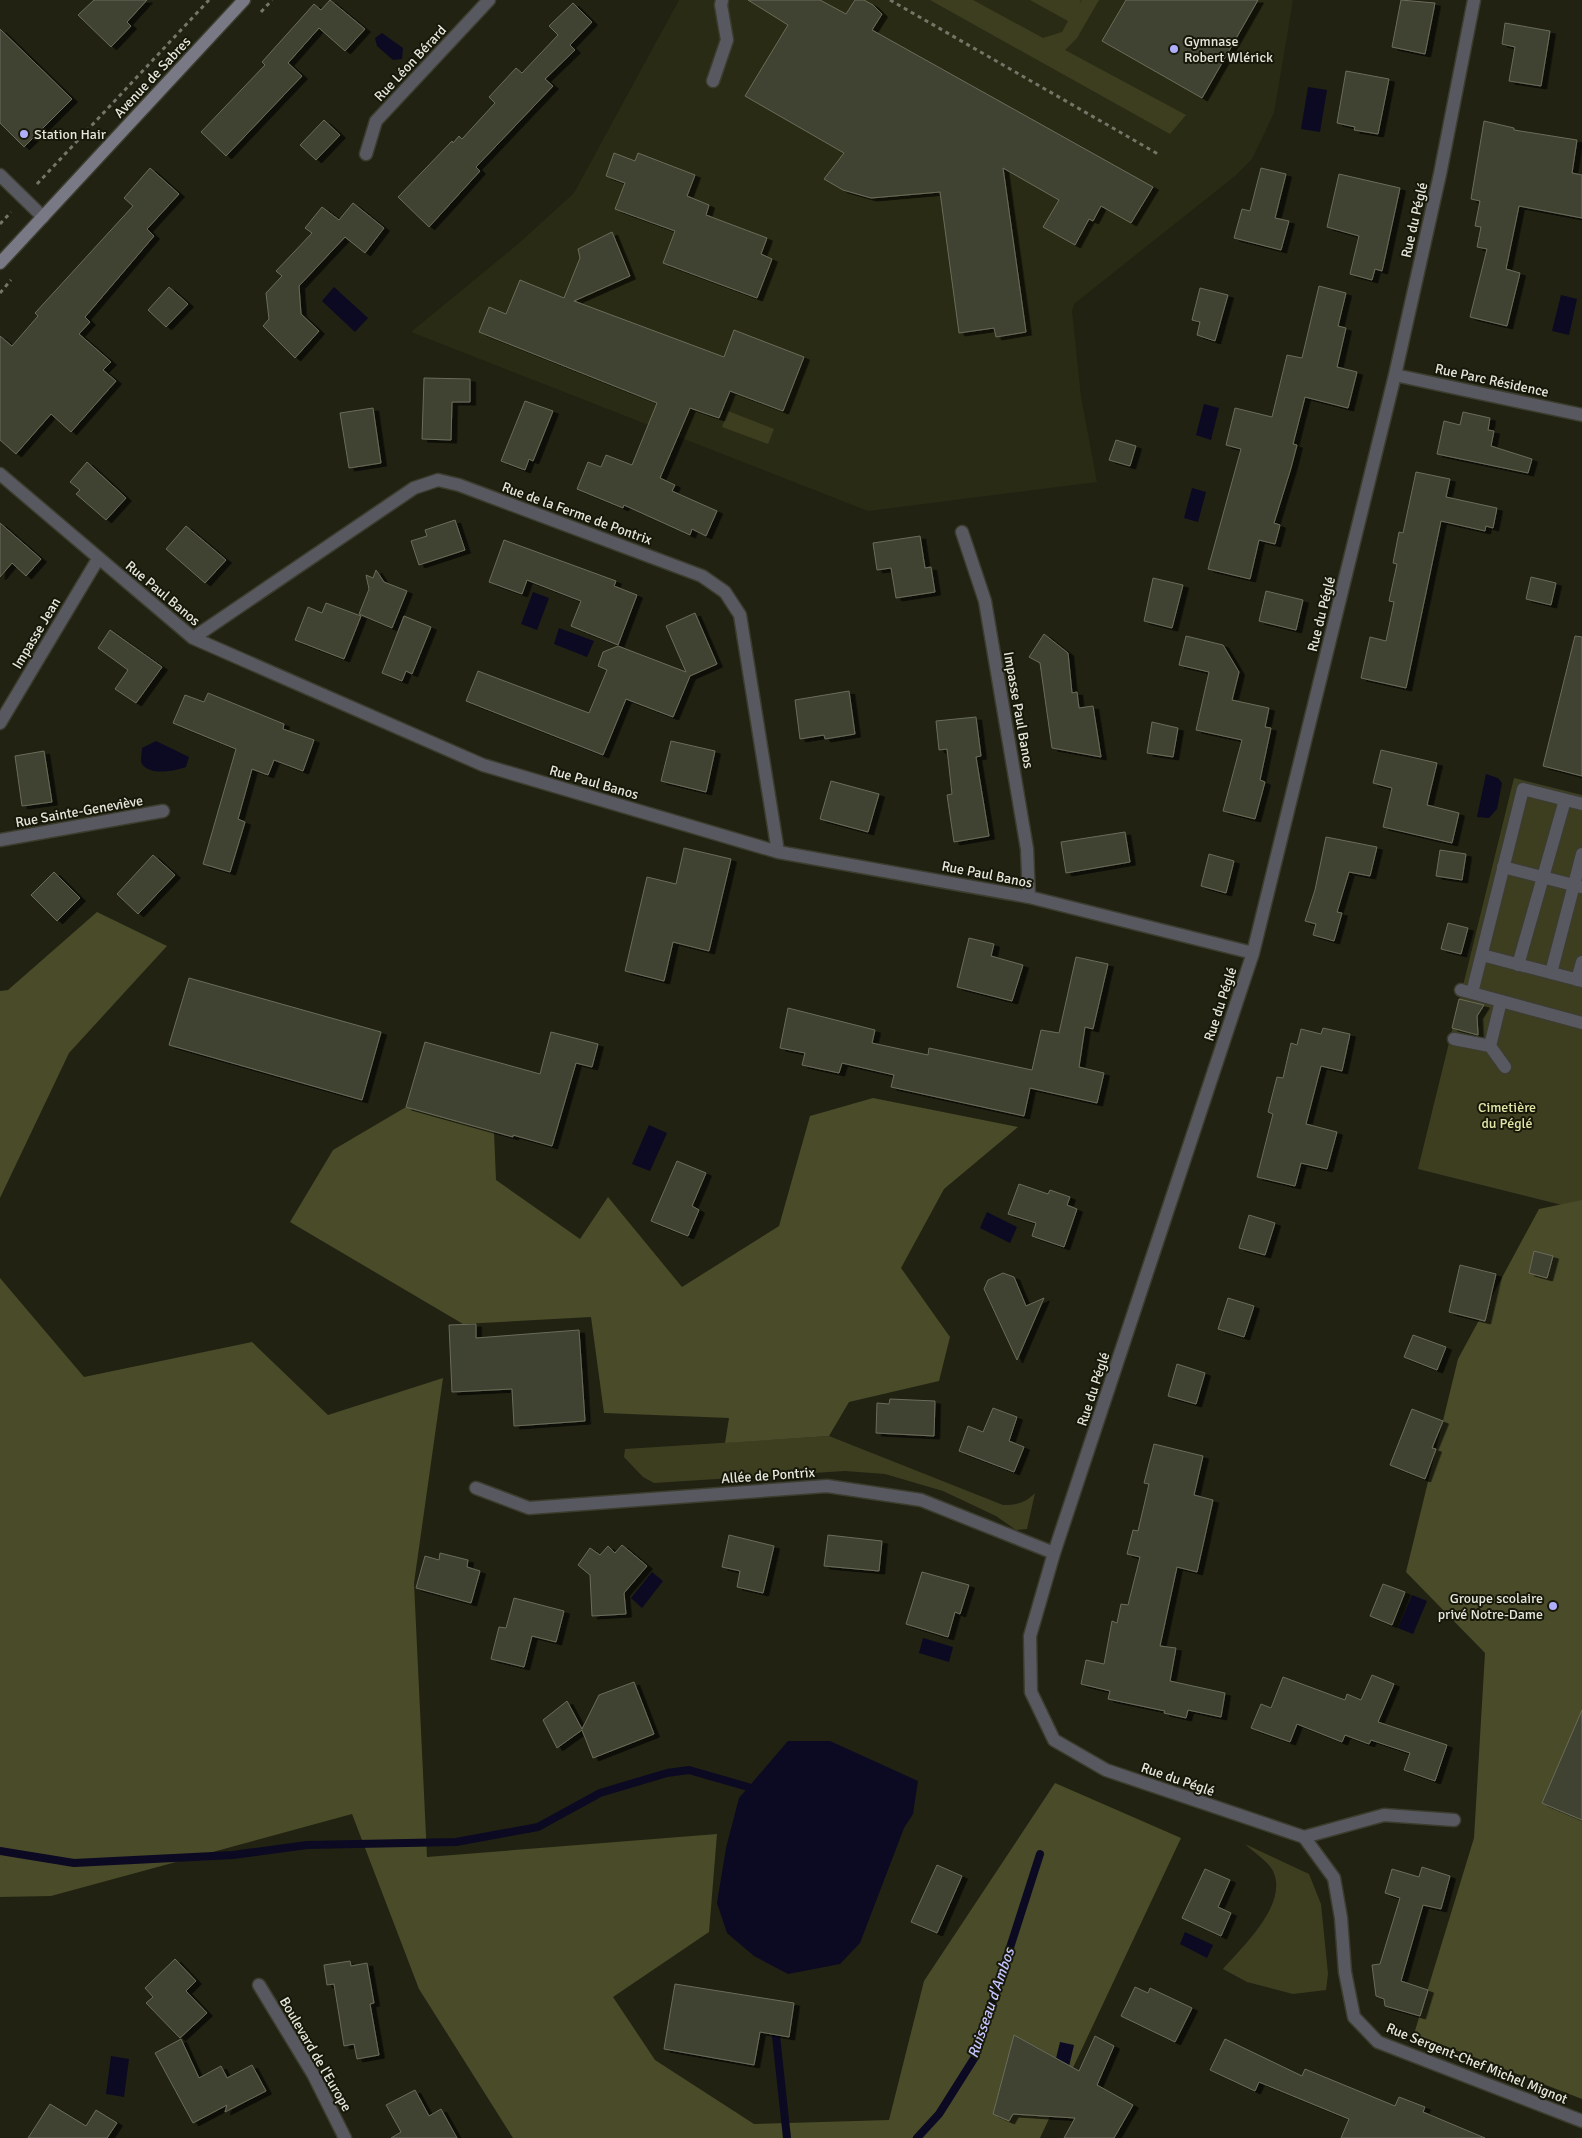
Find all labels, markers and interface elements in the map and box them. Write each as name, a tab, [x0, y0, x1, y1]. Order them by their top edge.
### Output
street label: Rue Léon Bérard	[371, 22, 450, 105]
street label: Avenue de Sabres	[110, 33, 194, 121]
place label: Gymnase Robert Wlérick	[1184, 33, 1273, 66]
marker: Gymnase Robert Wlérick	[1168, 43, 1180, 55]
place label: Station Hair	[34, 126, 107, 143]
marker: Station Hair	[18, 128, 30, 140]
street label: Rue du Péglé	[1398, 181, 1431, 259]
street label: Rue Parc Résidence	[1433, 360, 1550, 401]
street label: Rue de la Ferme de Pontrix	[500, 478, 655, 549]
street label: Rue Paul Banos	[122, 557, 203, 629]
street label: Rue du Péglé	[1304, 575, 1339, 653]
street label: Impasse Jean	[9, 595, 64, 672]
street label: Impasse Paul Banos	[1000, 650, 1037, 770]
street label: Rue Paul Banos	[547, 762, 640, 803]
street label: Rue Sainte-Geneviève	[14, 792, 144, 831]
street label: Rue Paul Banos	[940, 857, 1034, 892]
street label: Rue du Péglé	[1201, 965, 1240, 1043]
park label: Cimetière du Péglé	[1478, 1099, 1536, 1132]
street label: Rue du Péglé	[1074, 1350, 1113, 1428]
street label: Allée de Pontrix	[721, 1464, 816, 1487]
place label: Groupe scolaire privé Notre-Dame	[1438, 1590, 1543, 1623]
marker: Groupe scolaire privé Notre-Dame	[1547, 1600, 1559, 1612]
street label: Rue du Péglé	[1139, 1759, 1217, 1800]
water label: Ruisseau d'Ambos	[964, 1944, 1019, 2060]
street label: Boulevard de l'Europe	[276, 1994, 355, 2114]
street label: Rue Sergent-Chef Michel Mignot	[1384, 2019, 1570, 2108]

